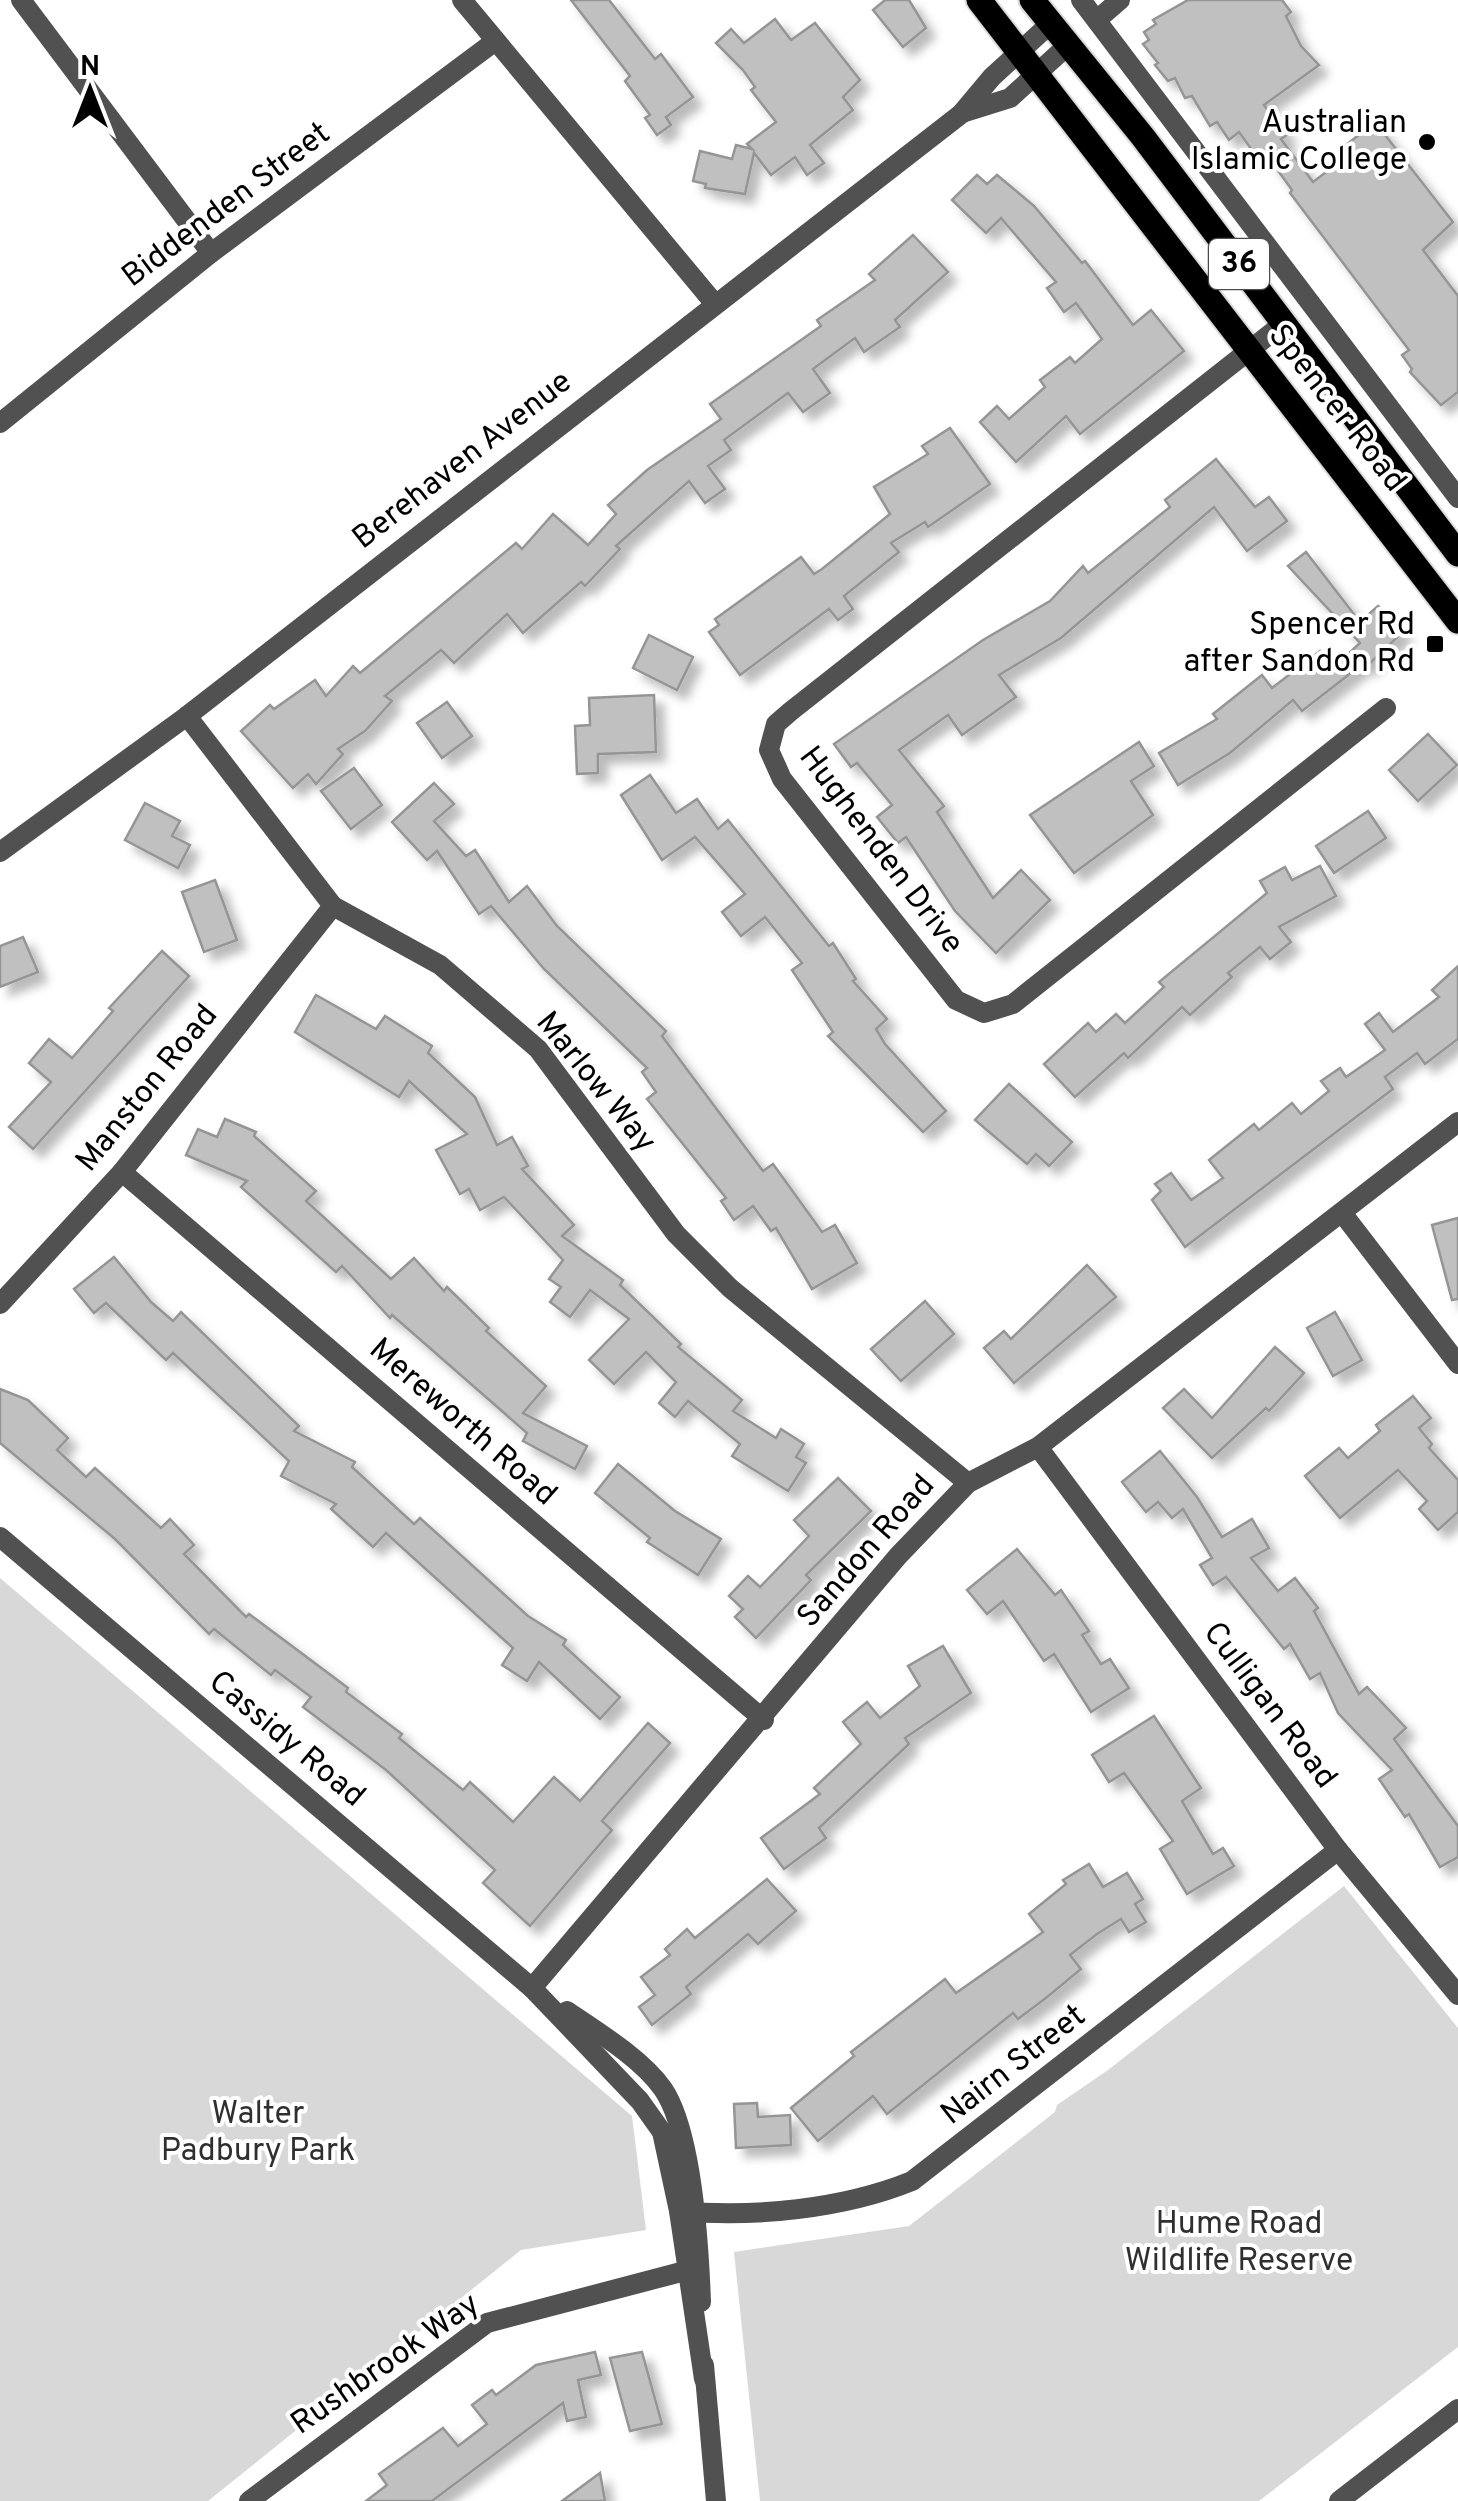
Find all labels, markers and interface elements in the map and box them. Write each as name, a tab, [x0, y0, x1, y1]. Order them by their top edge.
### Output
north arrow	[40, 40, 140, 140]
text: N	[80, 50, 100, 86]
place label: Australian Islamic College	[1191, 104, 1407, 181]
street label: Biddenden Street	[115, 115, 339, 297]
marker: Australian Islamic College	[1416, 131, 1438, 153]
road number: 36	[1209, 239, 1269, 289]
street label: Spencer Road	[1258, 317, 1414, 501]
street label: Berehaven Avenue	[345, 363, 581, 559]
place label: Spencer Rd after Sandon Rd	[1183, 606, 1415, 683]
marker: Spencer Rd after Sandon Rd	[1424, 633, 1446, 655]
street label: Hughenden Drive	[789, 739, 971, 963]
street label: Manston Road	[68, 997, 228, 1181]
street label: Marlow Way	[526, 1004, 664, 1162]
street label: Mereworth Road	[360, 1330, 564, 1516]
street label: Sandon Road	[790, 1467, 944, 1637]
street label: Culligan Road	[1193, 1615, 1345, 1797]
street label: Cassidy Road	[200, 1663, 372, 1817]
street label: Nairn Street	[934, 1997, 1094, 2135]
park label: Walter Padbury Park	[161, 2095, 355, 2172]
park label: Hume Road Wildlife Reserve	[1125, 2205, 1353, 2282]
street label: Rushbrook Way	[284, 2285, 488, 2445]

